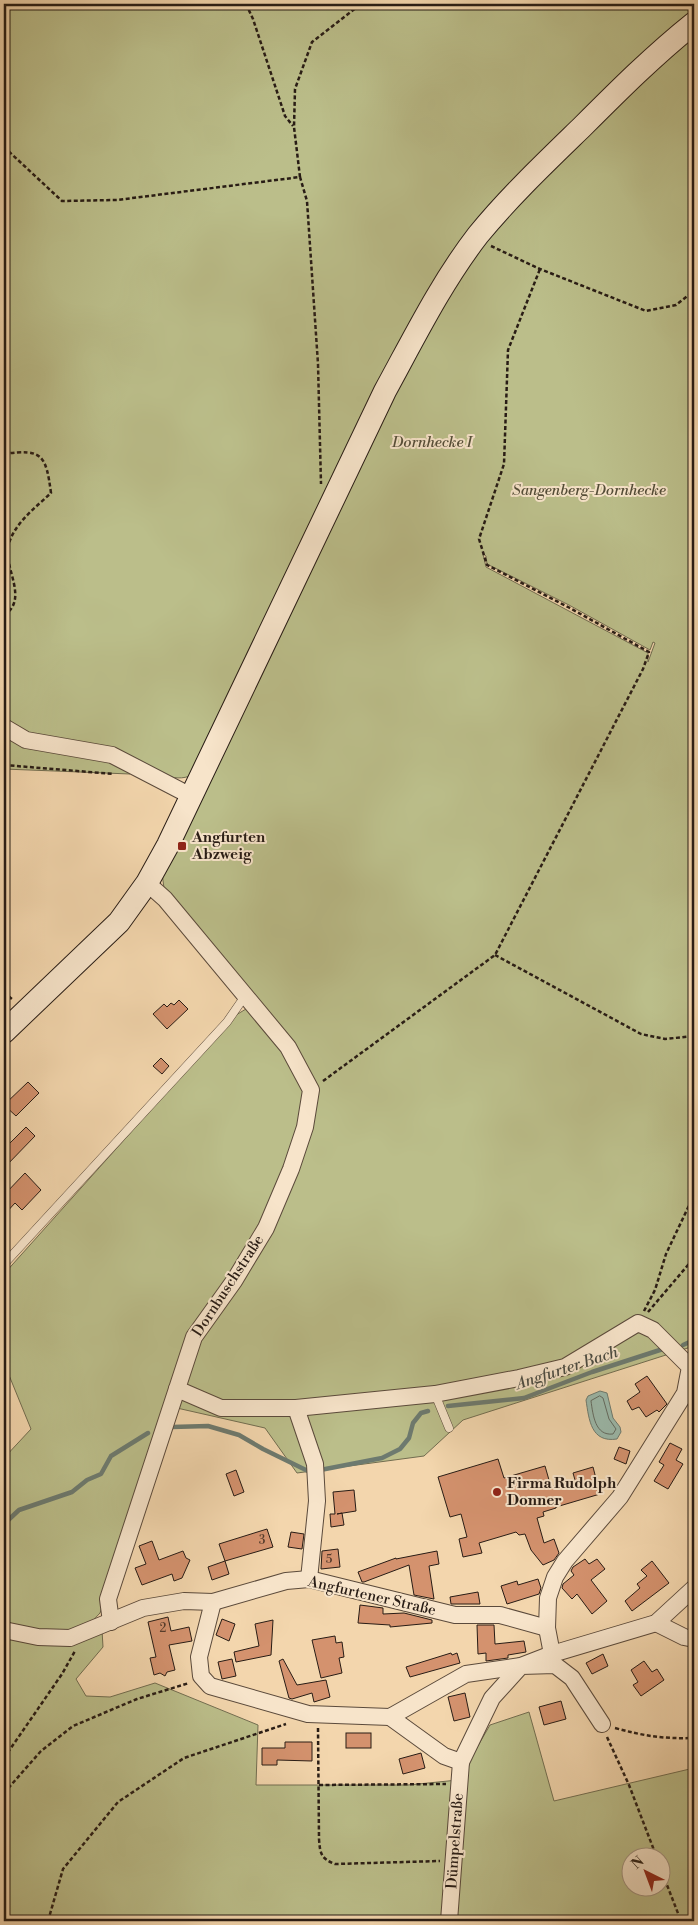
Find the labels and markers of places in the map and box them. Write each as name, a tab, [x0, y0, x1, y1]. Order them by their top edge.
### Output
place label: Angfurten Abzweig	[191, 828, 266, 864]
marker: Angfurten Abzweig	[176, 840, 188, 852]
place label: Firma Rudolph Donner	[507, 1474, 617, 1510]
marker: Firma Rudolph Donner	[491, 1486, 503, 1498]

